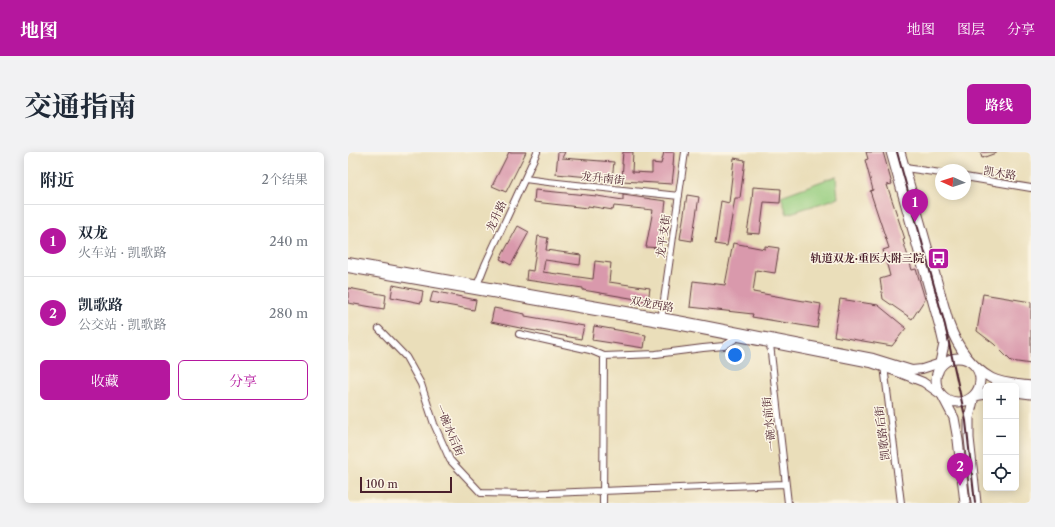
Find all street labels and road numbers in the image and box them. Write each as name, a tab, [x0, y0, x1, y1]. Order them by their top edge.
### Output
street label: 凯木路	[983, 164, 1017, 182]
street label: 龙升南街	[580, 169, 626, 187]
street label: 龙升路	[483, 198, 509, 234]
street label: 龙平支街	[653, 213, 673, 259]
street label: 双龙西路	[629, 293, 675, 315]
street label: 一碗水前街	[759, 396, 779, 452]
street label: 一碗水后街	[433, 402, 467, 458]
street label: 凯歌路后街	[872, 405, 892, 461]

